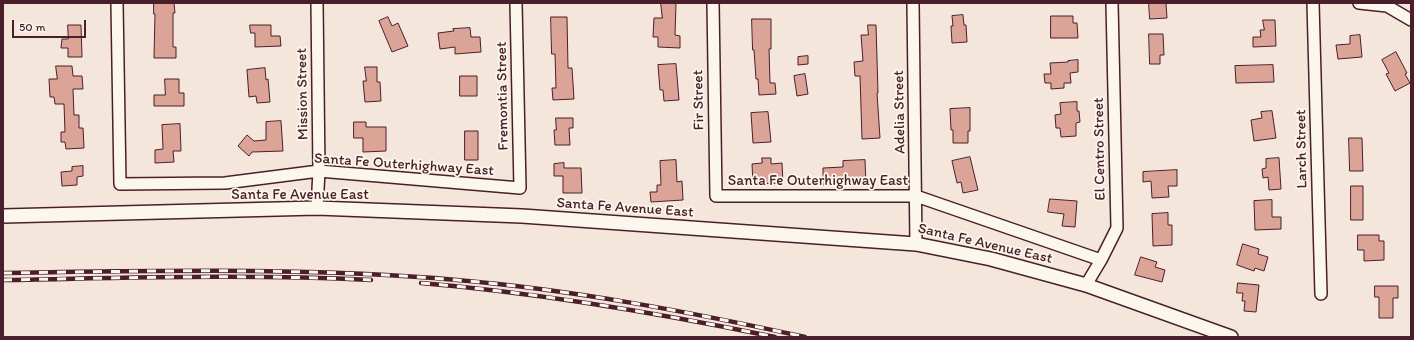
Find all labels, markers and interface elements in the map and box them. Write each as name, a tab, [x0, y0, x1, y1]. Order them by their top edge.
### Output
scale bar	[14, 12, 88, 38]
text: 50 m	[19, 20, 45, 34]
street label: Fremontia Street	[493, 41, 513, 151]
street label: Mission Street	[293, 48, 313, 140]
street label: Fir Street	[689, 70, 709, 130]
street label: Adelia Street	[890, 70, 910, 154]
street label: El Centro Street	[1090, 97, 1110, 201]
street label: Larch Street	[1292, 109, 1312, 189]
street label: Santa Fe Outerhighway East	[313, 150, 495, 180]
street label: Santa Fe Outerhighway East	[728, 172, 908, 190]
street label: Santa Fe Avenue East	[231, 186, 369, 204]
street label: Santa Fe Avenue East	[556, 194, 694, 222]
street label: Santa Fe Avenue East	[916, 220, 1054, 268]

